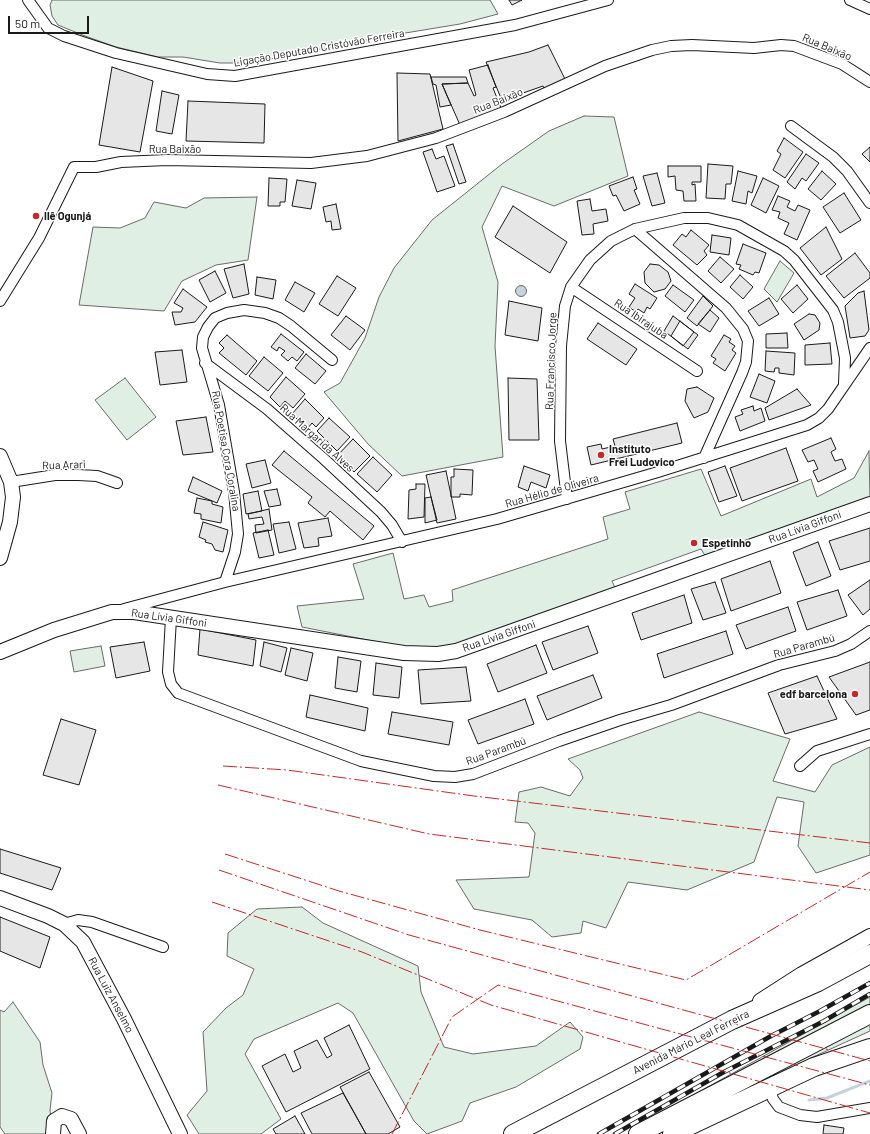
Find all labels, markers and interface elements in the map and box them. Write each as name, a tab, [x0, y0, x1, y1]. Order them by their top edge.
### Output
scale bar	[10, 8, 91, 34]
text: 50 m	[15, 16, 40, 30]
street label: Ligação Deputado Cristóvão Ferreira	[232, 26, 406, 70]
street label: Rua Baixão	[800, 31, 854, 63]
street label: Rua Baixão	[471, 85, 525, 117]
street label: Rua Baixão	[149, 142, 201, 156]
place label: Ilê Ogunjá	[44, 209, 91, 223]
marker: Ilê Ogunjá	[31, 211, 41, 221]
street label: Rua Ibirajuba	[612, 296, 670, 342]
street label: Rua Francisco Jorge	[543, 312, 559, 410]
street label: Rua Poetisa Cora Coralina	[209, 390, 243, 512]
street label: Rua Margarida Alves	[277, 401, 357, 475]
place label: Instituto Frei Ludovico	[609, 442, 675, 468]
marker: Instituto Frei Ludovico	[596, 450, 606, 460]
street label: Rua Arari	[42, 458, 86, 472]
street label: Rua Hélio de Oliveira	[504, 471, 600, 511]
street label: Rua Lívia Giffoni	[767, 508, 843, 546]
place label: Espetinho	[702, 536, 751, 550]
marker: Espetinho	[689, 538, 699, 548]
street label: Rua Lívia Giffoni	[130, 606, 208, 630]
street label: Rua Lívia Giffoni	[461, 617, 537, 655]
street label: Rua Parambú	[772, 631, 836, 661]
place label: edf barcelona	[780, 687, 847, 701]
marker: edf barcelona	[850, 689, 860, 699]
street label: Rua Parambú	[464, 734, 528, 768]
street label: Rua Luiz Anselmo	[86, 955, 136, 1035]
street label: Avenida Mário Leal Ferreira	[631, 1007, 751, 1077]

